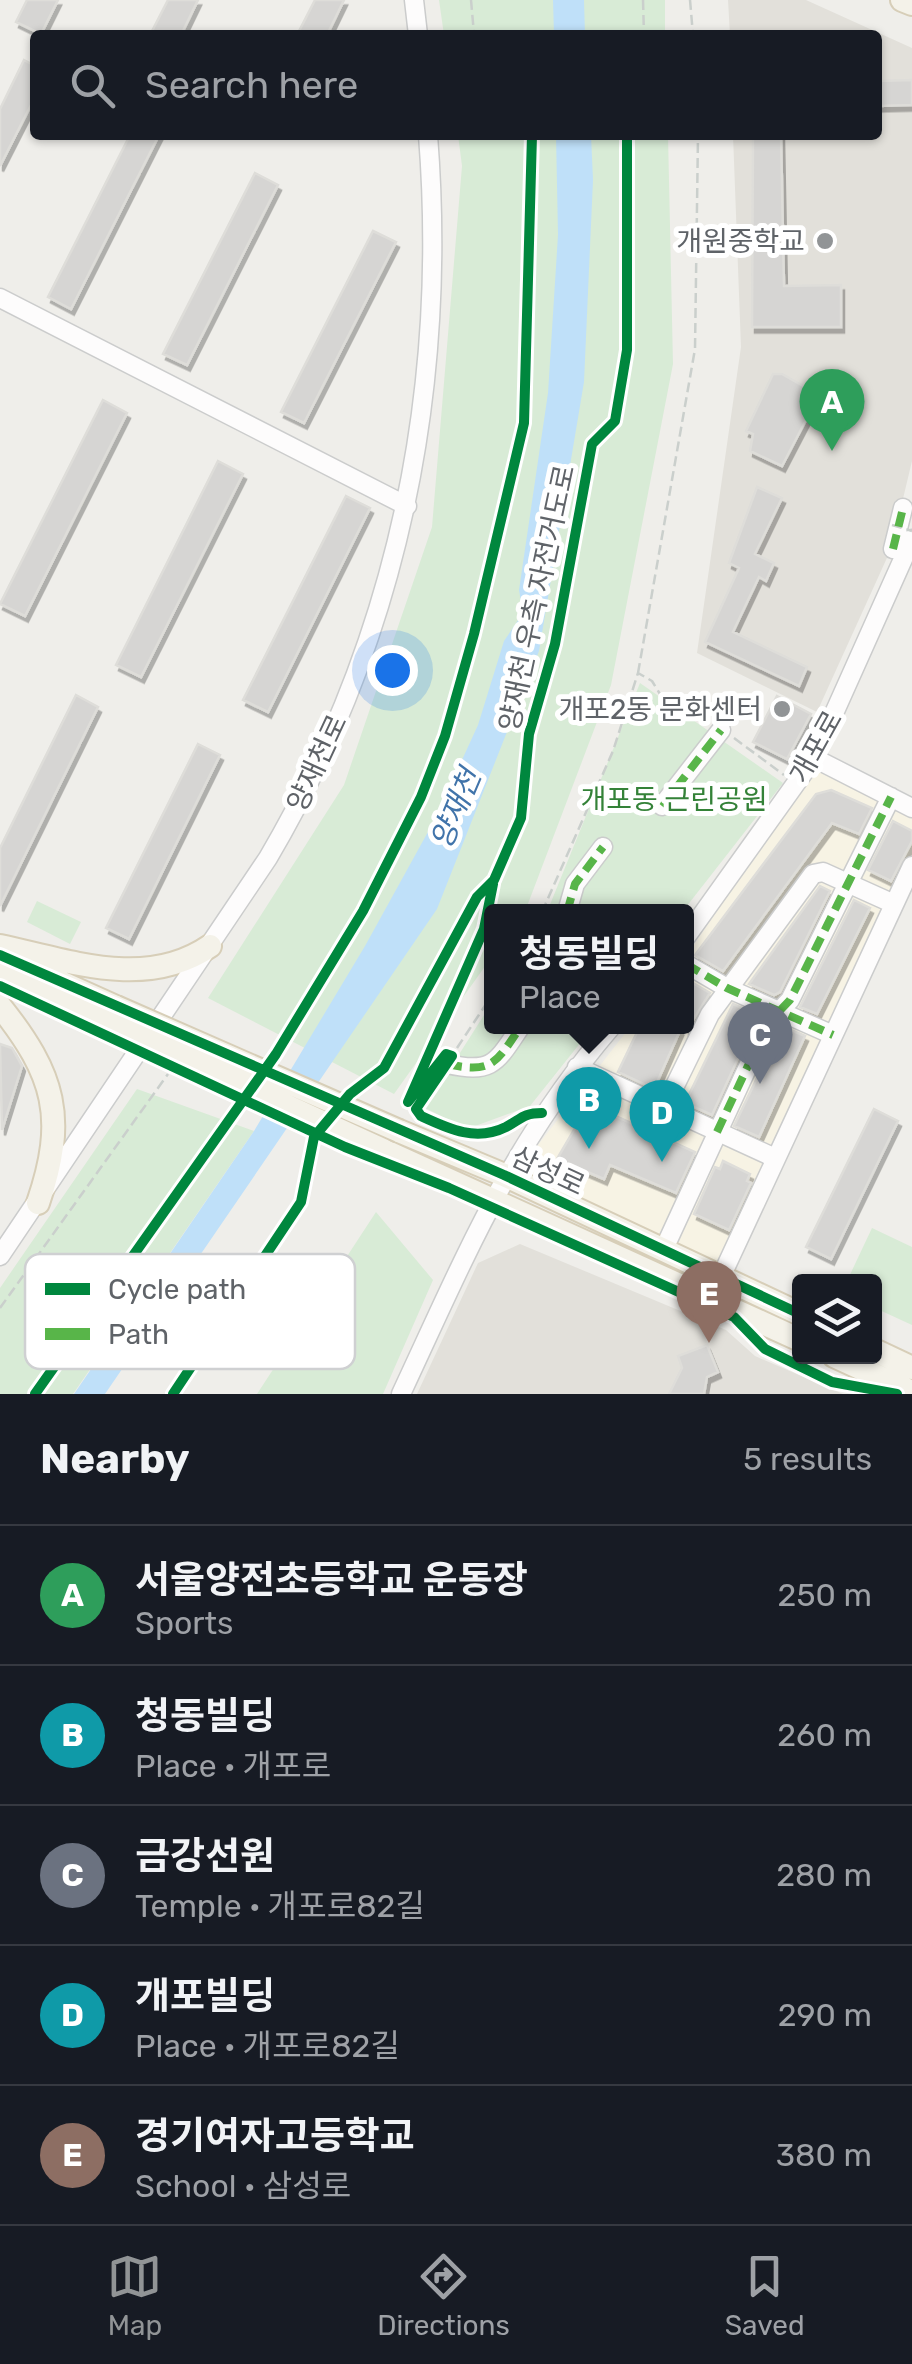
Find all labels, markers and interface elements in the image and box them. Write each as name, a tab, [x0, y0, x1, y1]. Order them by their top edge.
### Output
search box	[30, 30, 882, 140]
icon: search	[65, 58, 120, 113]
text: Search here	[145, 62, 358, 108]
place label: 개원중학교	[676, 225, 805, 258]
marker: 개원중학교	[814, 230, 836, 252]
pin: A	[800, 368, 864, 451]
street label: 양재천 우측 자전거도로	[493, 462, 581, 734]
your location	[367, 645, 418, 696]
place label: 개포2동 문화센터	[558, 693, 762, 726]
marker: 개포2동 문화센터	[771, 698, 793, 720]
street label: 개포로	[783, 705, 849, 789]
street label: 양재천로	[280, 709, 354, 817]
water label: 양재천	[423, 761, 490, 854]
park label: 개포동 근린공원	[580, 783, 768, 816]
popup	[484, 904, 694, 1034]
text: 청동빌딩	[519, 931, 659, 977]
text: Place	[519, 978, 601, 1016]
pin: C	[728, 1002, 792, 1084]
pin: B	[556, 1066, 622, 1149]
pin: D	[630, 1080, 694, 1162]
street label: 삼성로	[506, 1140, 590, 1202]
legend	[25, 1254, 355, 1369]
pin: E	[676, 1260, 742, 1343]
text: Cycle path	[108, 1273, 246, 1306]
map controls	[792, 1274, 882, 1364]
button: layers	[792, 1274, 882, 1364]
text: Path	[108, 1318, 169, 1351]
text: Nearby	[40, 1434, 190, 1484]
text: 5 results	[743, 1440, 872, 1478]
text: 서울양전초등학교 운동장	[135, 1557, 528, 1603]
text: A	[61, 1576, 84, 1614]
text: 250 m	[778, 1576, 872, 1614]
text: Sports	[135, 1604, 233, 1642]
text: 청동빌딩	[135, 1693, 275, 1739]
text: B	[61, 1716, 84, 1754]
text: 260 m	[777, 1716, 872, 1754]
text: Place · 개포로	[135, 1747, 331, 1785]
text: 금강선원	[135, 1833, 275, 1879]
text: C	[61, 1856, 84, 1894]
text: 280 m	[776, 1856, 872, 1894]
text: Temple · 개포로82길	[135, 1887, 425, 1925]
text: 개포빌딩	[135, 1973, 275, 2019]
text: D	[61, 1996, 84, 2034]
text: 290 m	[778, 1996, 872, 2034]
text: Place · 개포로82길	[135, 2027, 400, 2065]
text: 경기여자고등학교	[135, 2113, 415, 2159]
text: E	[62, 2136, 83, 2174]
text: 380 m	[776, 2136, 872, 2174]
text: School · 삼성로	[135, 2167, 351, 2205]
tab: Map	[107, 2249, 162, 2342]
tab: Directions	[377, 2249, 510, 2342]
tab: Saved	[725, 2249, 805, 2342]

